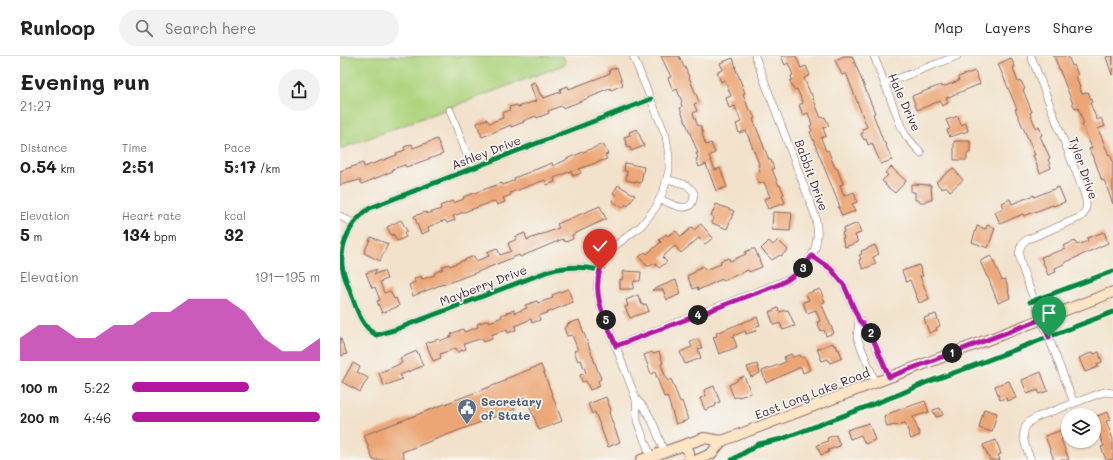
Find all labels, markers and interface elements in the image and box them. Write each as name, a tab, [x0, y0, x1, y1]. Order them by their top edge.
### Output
search box	[119, 10, 399, 46]
text: Runloop	[20, 15, 95, 40]
icon: search	[133, 17, 155, 39]
text: Search here	[165, 18, 256, 38]
text: Map	[934, 18, 963, 37]
text: Layers	[985, 18, 1031, 37]
text: Share	[1053, 18, 1093, 37]
text: Evening run	[20, 67, 150, 96]
button: share	[278, 69, 320, 111]
street label: Hale Drive	[885, 70, 925, 134]
text: 21:27	[20, 97, 52, 114]
street label: Ashley Drive	[449, 131, 523, 173]
street label: Tyler Drive	[1066, 135, 1102, 201]
street label: Babbit Drive	[792, 137, 832, 213]
text: Distance	[20, 140, 67, 155]
text: Time	[122, 140, 147, 155]
text: Pace	[224, 140, 251, 155]
text: 0.54	[20, 155, 57, 177]
text: 2:51	[122, 155, 154, 177]
text: 5:17	[224, 155, 256, 177]
text: km	[57, 161, 75, 176]
text: /km	[256, 161, 280, 176]
text: Elevation	[20, 208, 69, 223]
text: Heart rate	[122, 208, 181, 223]
text: kcal	[224, 208, 246, 223]
text: 5	[20, 223, 30, 245]
text: 134	[122, 223, 151, 245]
text: 32	[224, 223, 244, 245]
text: m	[30, 229, 42, 244]
text: bpm	[151, 229, 177, 244]
pin	[583, 229, 617, 270]
icon: check	[589, 235, 611, 257]
pin: 3	[793, 258, 813, 278]
text: 3	[800, 260, 806, 275]
street label: Mayberry Drive	[437, 261, 529, 309]
text: Elevation	[20, 268, 78, 285]
text: 191–195 m	[254, 268, 320, 285]
pin	[1032, 296, 1066, 337]
icon: arrive	[1038, 302, 1060, 324]
pin: 4	[688, 305, 708, 325]
text: 4	[695, 307, 701, 322]
pin: 5	[596, 310, 616, 330]
text: 5	[603, 312, 609, 327]
pin: 2	[861, 323, 881, 343]
text: 2	[868, 325, 874, 340]
pin: 1	[942, 343, 962, 363]
text: 1	[950, 345, 954, 360]
street label: East Long Lake Road	[752, 364, 872, 422]
text: 100 m	[20, 379, 57, 396]
text: 5:22	[84, 379, 110, 396]
place label: Secretary of State	[481, 393, 542, 423]
public building icon: Secretary of State	[456, 397, 478, 425]
map controls	[1061, 408, 1101, 448]
button: layers	[1061, 408, 1101, 448]
text: 200 m	[20, 409, 59, 426]
text: 4:46	[84, 409, 111, 426]

